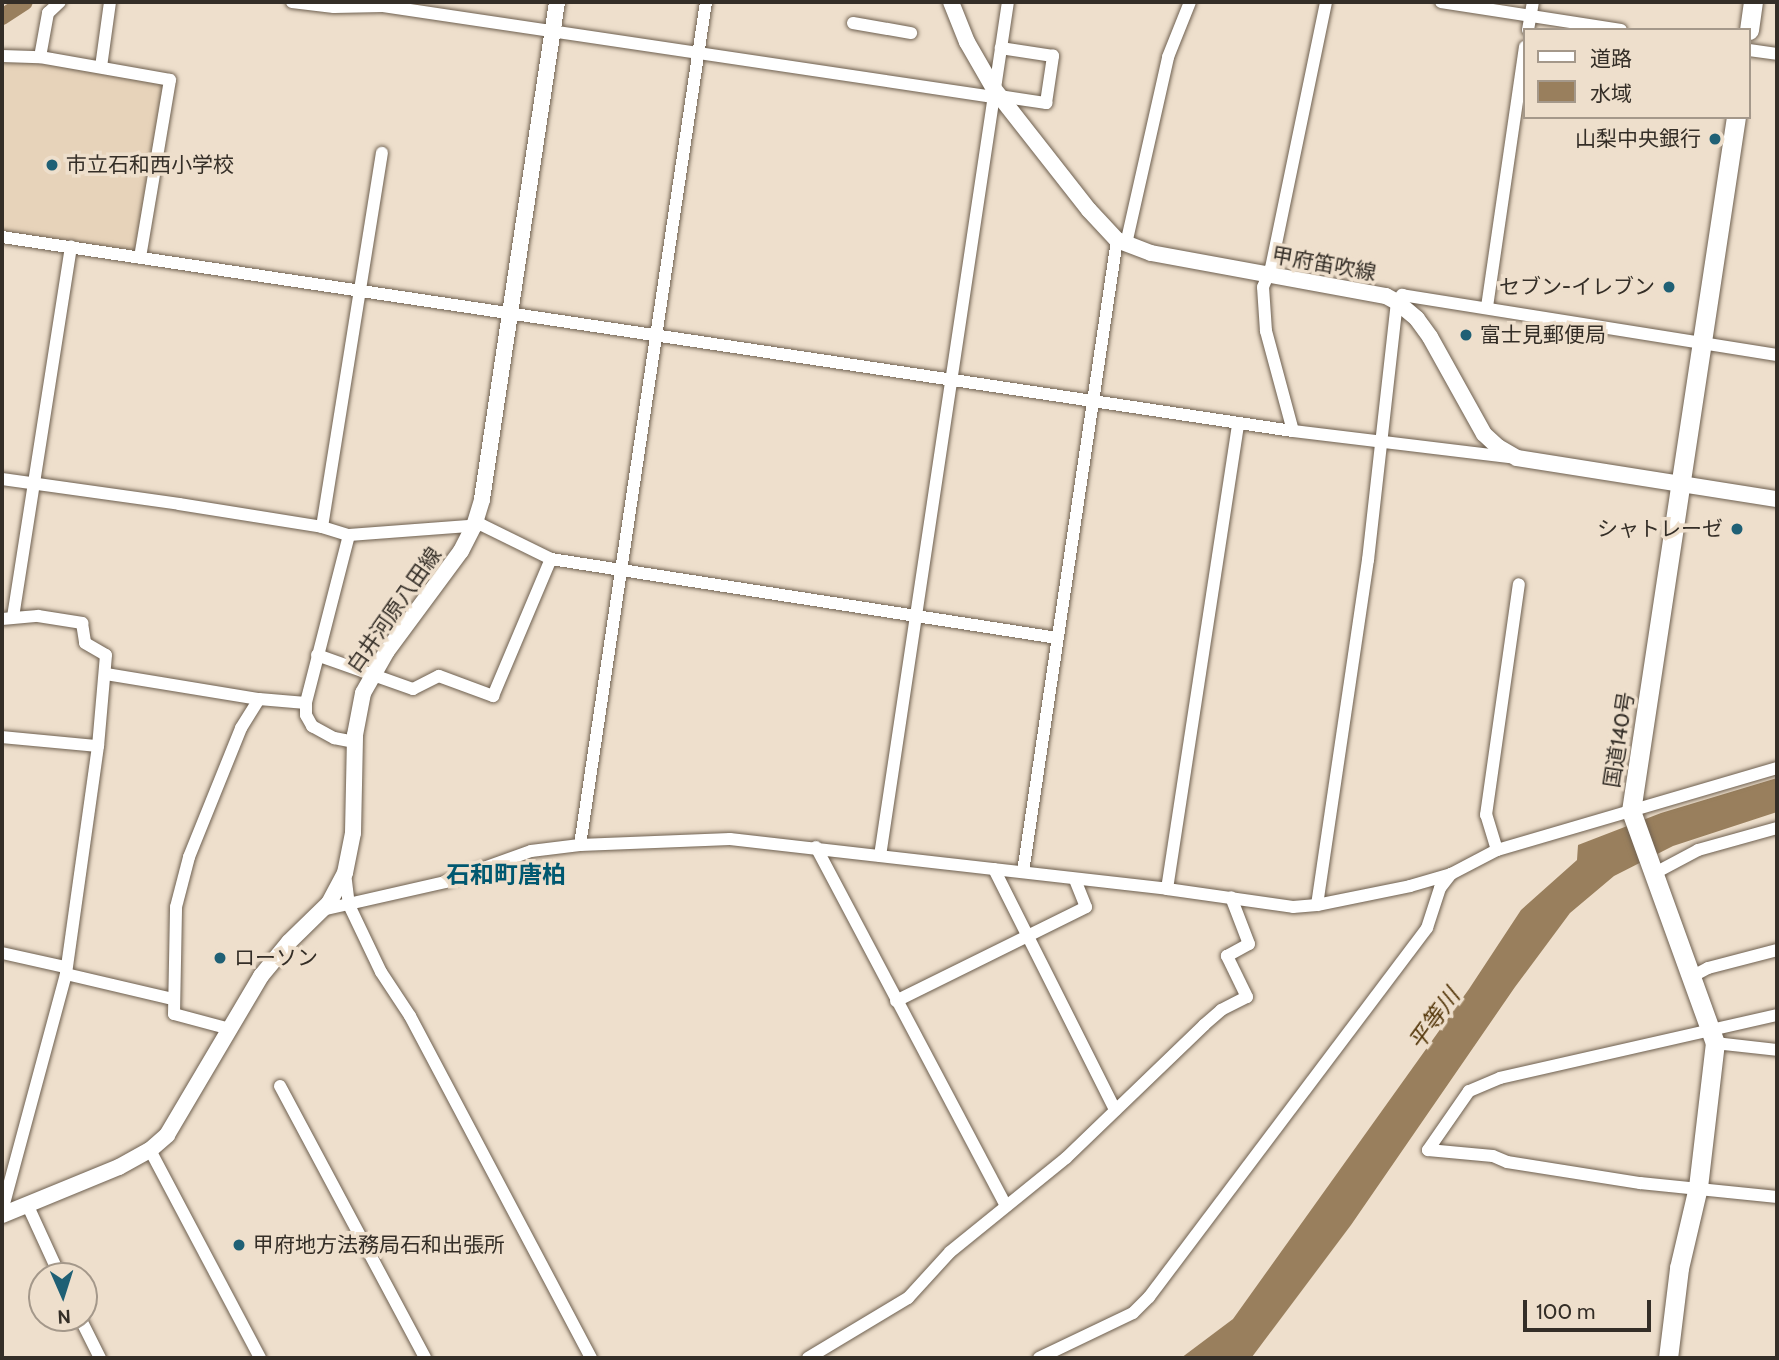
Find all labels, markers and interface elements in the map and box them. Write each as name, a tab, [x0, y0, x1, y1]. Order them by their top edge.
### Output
legend	[1524, 28, 1751, 119]
text: 道路	[1590, 46, 1632, 71]
text: 水域	[1590, 81, 1632, 106]
place label: 山梨中央銀行	[1575, 126, 1701, 152]
marker: 山梨中央銀行	[1707, 131, 1723, 147]
place label: 市立石和西小学校	[66, 152, 234, 178]
marker: 市立石和西小学校	[44, 157, 60, 173]
street label: 甲府笛吹線	[1270, 242, 1378, 286]
place label: セブン-イレブン	[1499, 274, 1655, 300]
marker: セブン-イレブン	[1661, 279, 1677, 295]
place label: 富士見郵便局	[1480, 322, 1606, 348]
marker: 富士見郵便局	[1458, 327, 1474, 343]
place label: シャトレーゼ	[1597, 516, 1723, 542]
marker: シャトレーゼ	[1729, 521, 1745, 537]
street label: 白井河原八田線	[342, 543, 446, 677]
street label: 国道140号	[1599, 690, 1639, 790]
district label: 石和町唐柏	[446, 861, 566, 889]
place label: ローソン	[234, 945, 318, 971]
marker: ローソン	[212, 950, 228, 966]
water label: 平等川	[1403, 983, 1465, 1055]
place label: 甲府地方法務局石和出張所	[253, 1232, 505, 1258]
marker: 甲府地方法務局石和出張所	[231, 1237, 247, 1253]
north arrow	[28, 1262, 98, 1332]
scale bar	[1527, 1286, 1655, 1330]
text: 100 m	[1536, 1299, 1595, 1324]
text: N	[57, 1305, 71, 1328]

